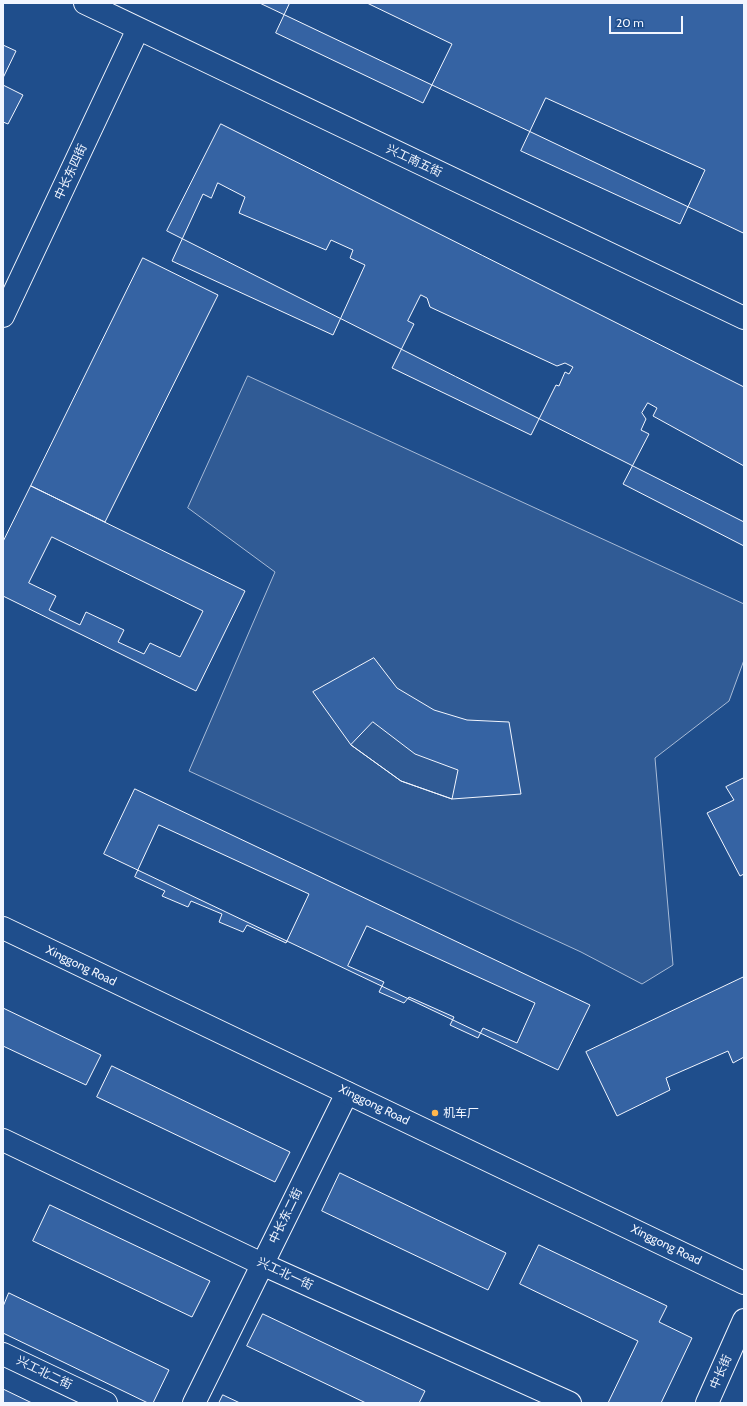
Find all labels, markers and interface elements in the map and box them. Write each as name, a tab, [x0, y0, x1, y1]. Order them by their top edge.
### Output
scale bar	[611, 8, 685, 34]
text: 20 m	[616, 15, 644, 30]
street label: 中长东四街	[52, 142, 90, 202]
street label: 兴工南五街	[384, 142, 444, 180]
street label: Xinggong Road	[43, 943, 119, 989]
street label: Xinggong Road	[336, 1082, 412, 1128]
place label: 机车厂	[443, 1106, 479, 1120]
marker: 机车厂	[430, 1108, 440, 1118]
street label: 中长东二街	[266, 1186, 306, 1246]
street label: Xinggong Road	[628, 1222, 704, 1268]
street label: 兴工北一街	[255, 1255, 315, 1293]
street label: 兴工北二街	[14, 1353, 74, 1393]
street label: 中长街	[707, 1353, 735, 1391]

